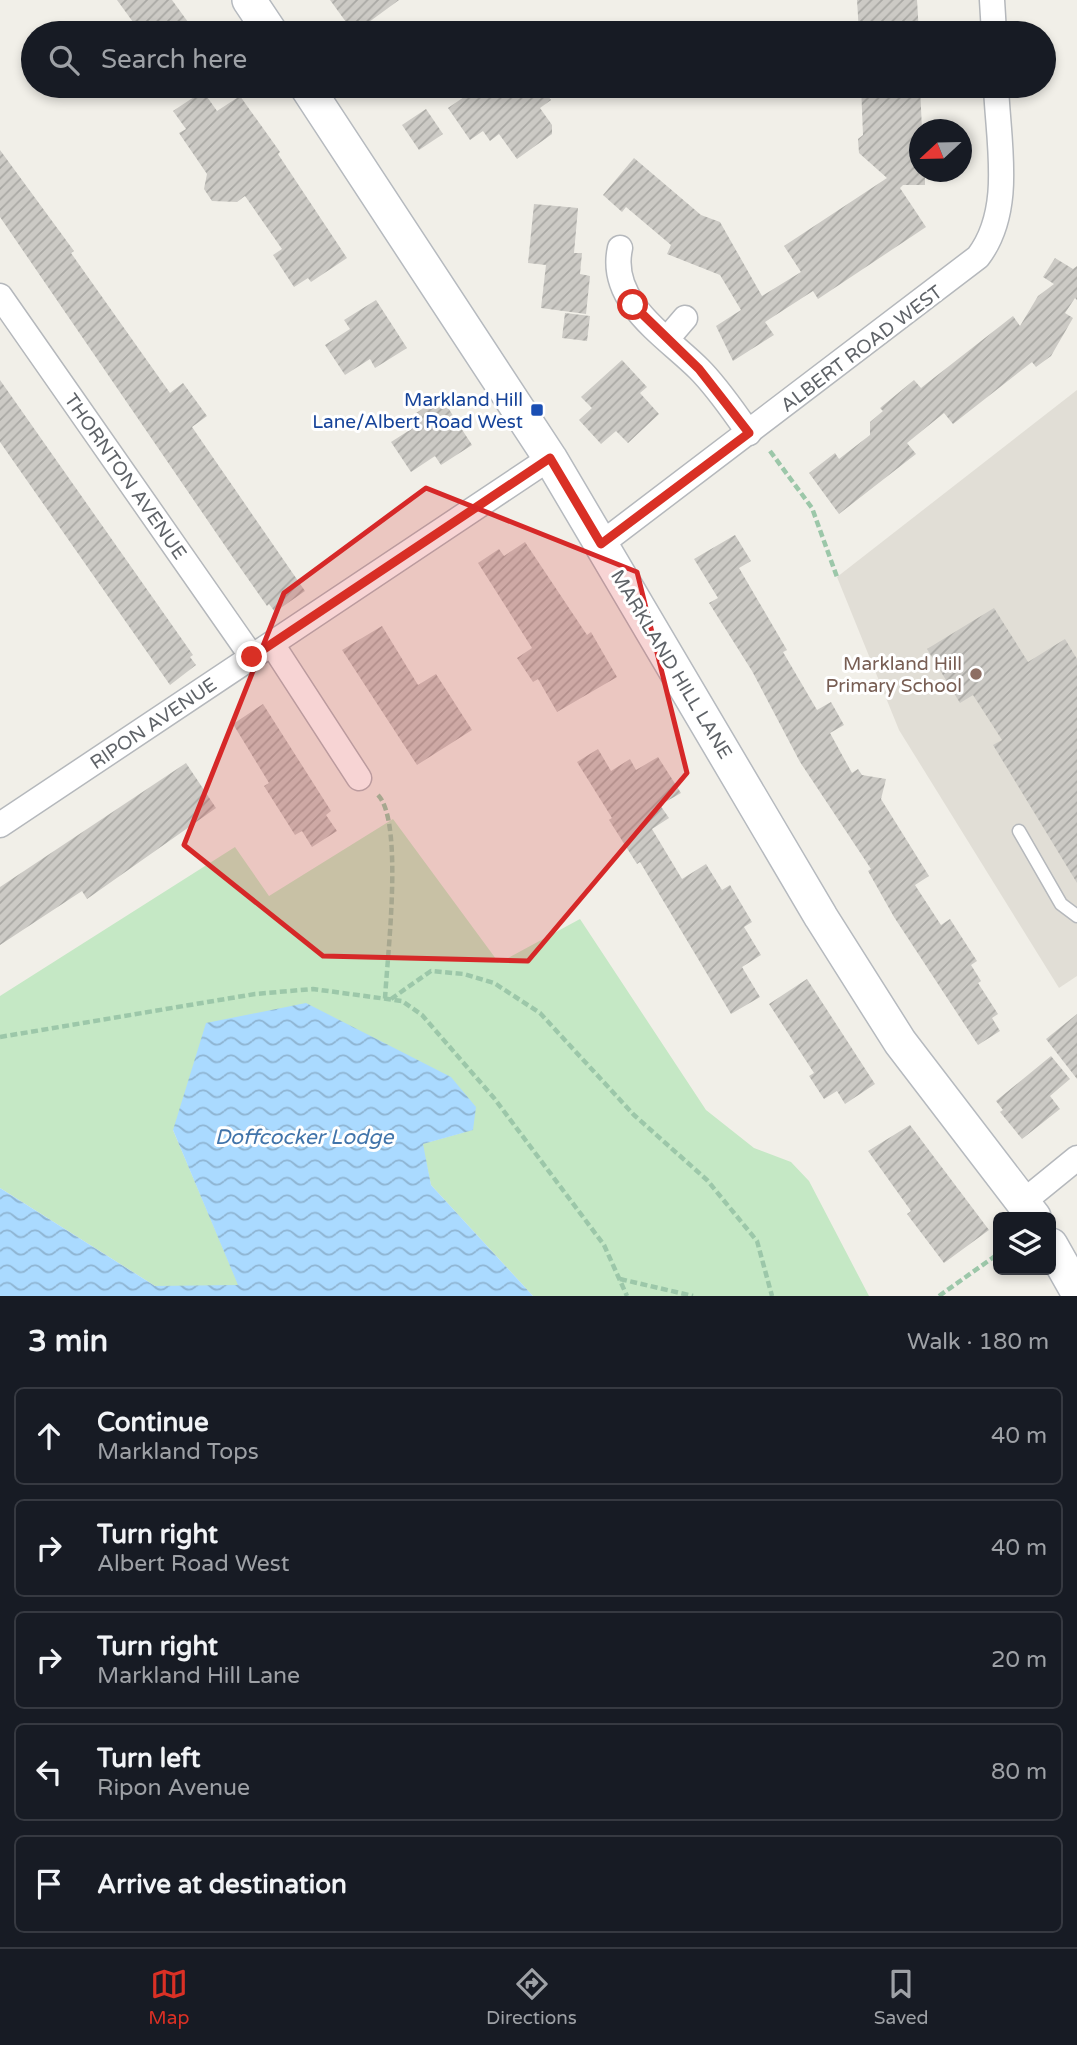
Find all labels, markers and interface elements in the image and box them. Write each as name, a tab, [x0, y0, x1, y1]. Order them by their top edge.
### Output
search box	[21, 21, 1056, 98]
icon: search	[45, 41, 83, 79]
text: Search here	[101, 44, 247, 75]
north arrow	[909, 119, 972, 182]
street label: ALBERT ROAD WEST	[777, 281, 947, 417]
route start	[617, 289, 648, 320]
street label: THORNTON AVENUE	[60, 389, 191, 564]
place label: Markland Hill Lane/Albert Road West	[312, 389, 523, 433]
marker: Markland Hill Lane/Albert Road West	[529, 402, 545, 418]
street label: MARKLAND HILL LANE	[606, 566, 736, 763]
route end	[236, 641, 267, 672]
place label: Markland Hill Primary School	[826, 653, 962, 697]
marker: Markland Hill Primary School	[968, 666, 984, 682]
street label: RIPON AVENUE	[86, 673, 221, 774]
water label: Doffcocker Lodge	[215, 1125, 394, 1150]
map controls	[993, 1212, 1056, 1275]
button: layers	[993, 1212, 1056, 1275]
text: 3 min	[28, 1323, 108, 1360]
text: Walk · 180 m	[907, 1328, 1049, 1356]
text: Continue	[97, 1407, 209, 1438]
icon: ahead	[30, 1417, 68, 1455]
text: 40 m	[991, 1422, 1047, 1450]
text: Markland Tops	[97, 1438, 259, 1466]
text: Turn right	[97, 1519, 218, 1550]
icon: right	[30, 1529, 68, 1567]
text: 40 m	[991, 1534, 1047, 1562]
text: Albert Road West	[97, 1550, 290, 1578]
text: Turn right	[97, 1631, 218, 1662]
icon: right	[30, 1641, 68, 1679]
text: 20 m	[991, 1646, 1047, 1674]
text: Markland Hill Lane	[97, 1662, 300, 1690]
text: Turn left	[97, 1743, 200, 1774]
icon: left	[30, 1753, 68, 1791]
text: 80 m	[991, 1758, 1047, 1786]
text: Ripon Avenue	[97, 1774, 250, 1802]
icon: arrive	[30, 1865, 68, 1903]
text: Arrive at destination	[97, 1869, 347, 1900]
tab: Map	[148, 1965, 189, 2029]
tab: Directions	[486, 1965, 577, 2029]
tab: Saved	[874, 1965, 929, 2029]

